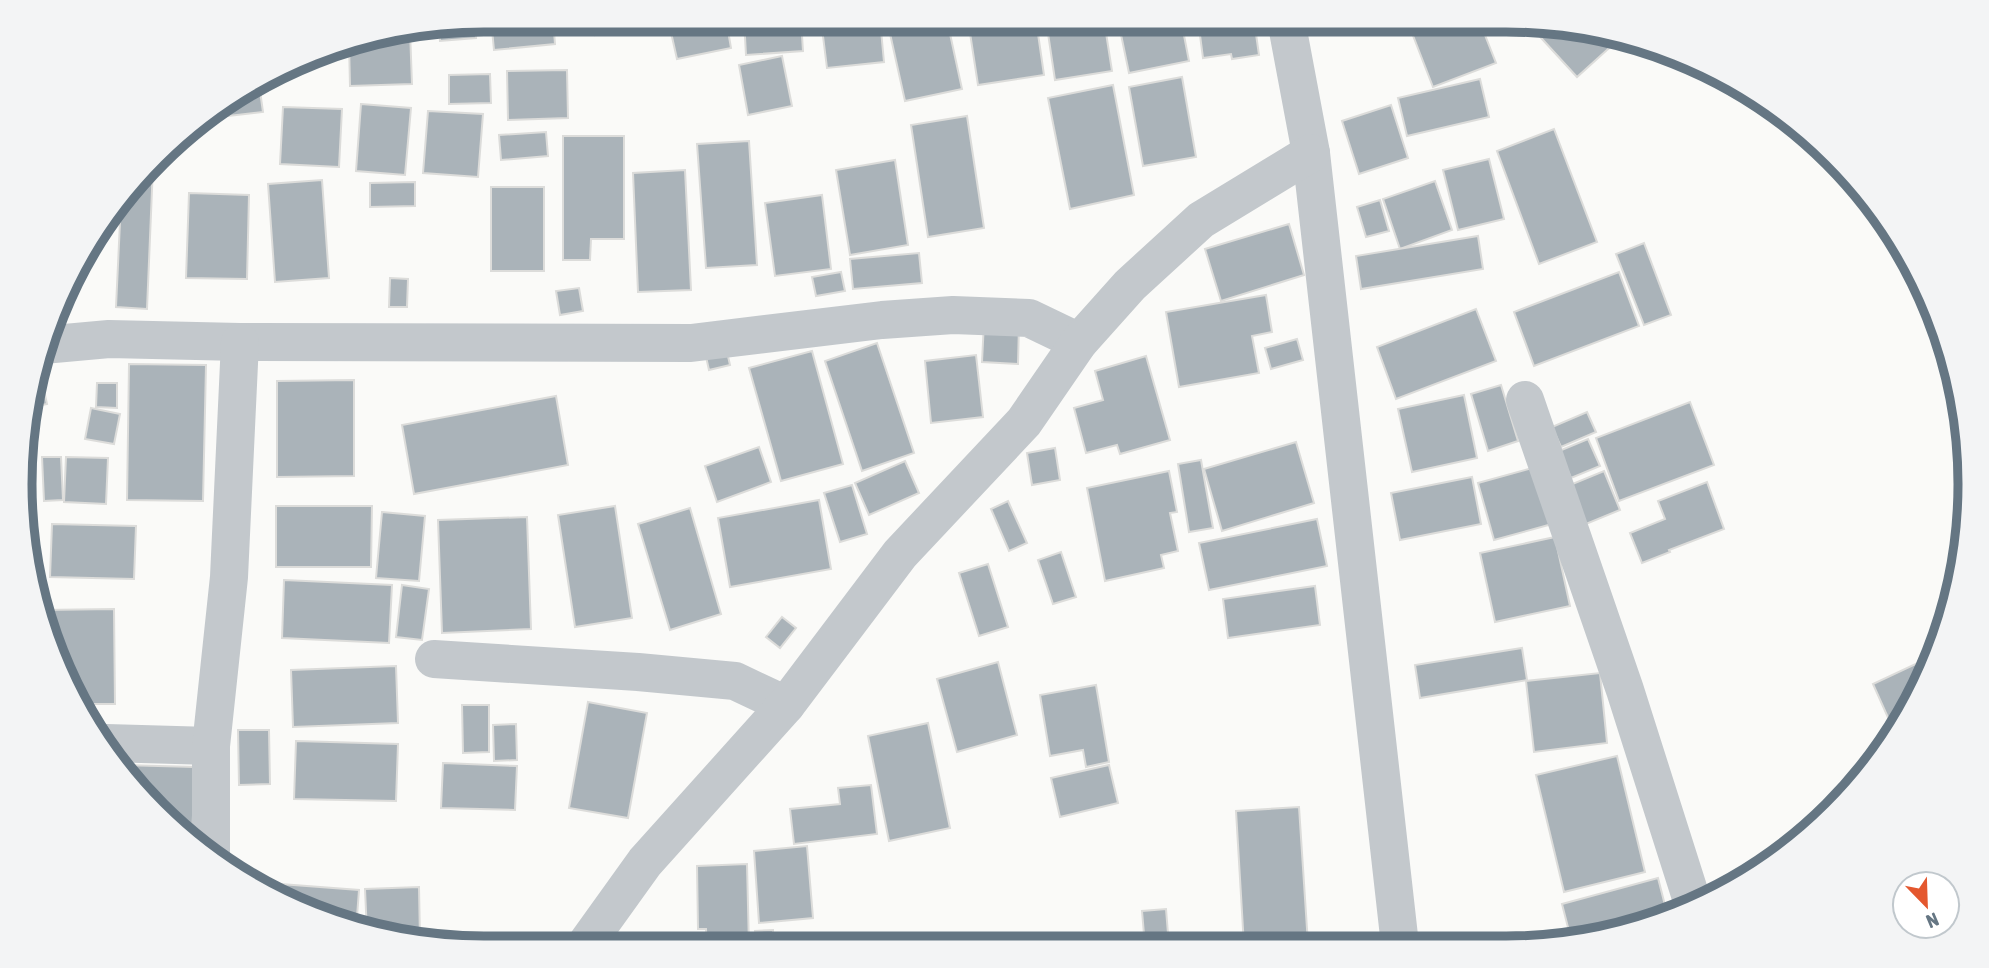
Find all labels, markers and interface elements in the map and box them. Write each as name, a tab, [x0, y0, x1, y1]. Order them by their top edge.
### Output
north arrow	[1891, 870, 1961, 940]
text: N	[1923, 908, 1942, 933]

